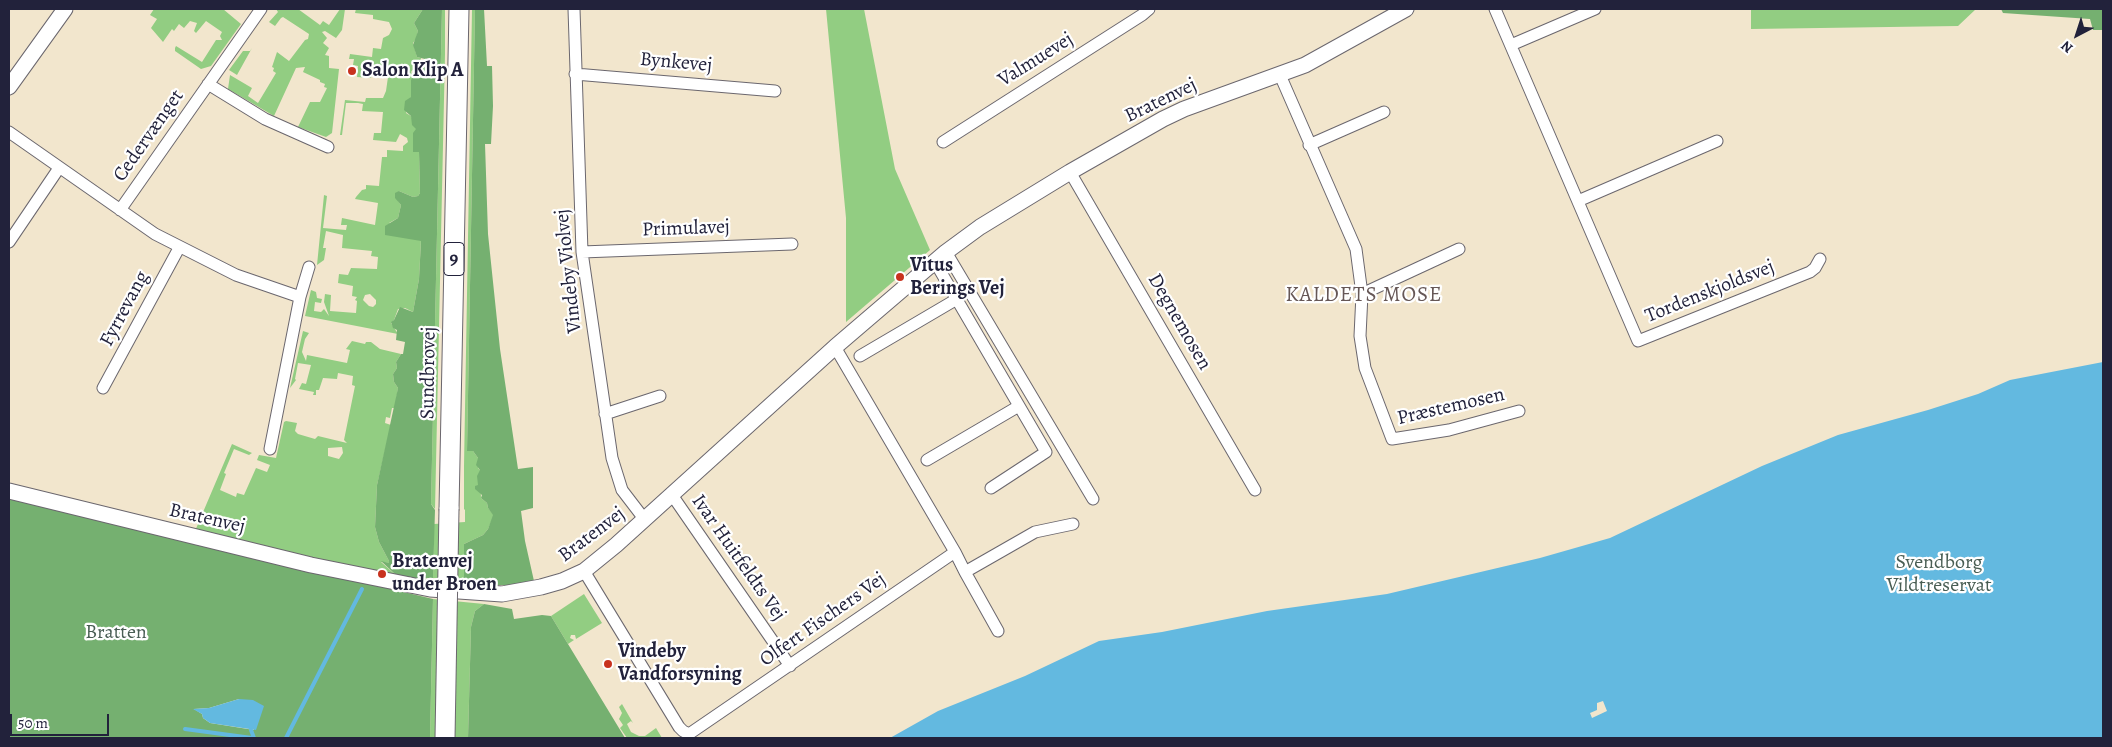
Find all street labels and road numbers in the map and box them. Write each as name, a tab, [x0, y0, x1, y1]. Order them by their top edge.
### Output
street label: Valmuevej	[994, 28, 1078, 92]
street label: Bynkevej	[639, 48, 713, 78]
street label: Bratenvej	[1121, 73, 1201, 129]
street label: Cedervænget	[109, 85, 189, 187]
street label: Vindeby Violvej	[551, 208, 587, 334]
street label: Primulavej	[642, 215, 730, 243]
road number: 9	[444, 242, 464, 276]
street label: Tordenskjoldsvej	[1642, 255, 1778, 329]
street label: Fyrrevang	[95, 267, 155, 351]
street label: Degnemosen	[1142, 270, 1216, 374]
street label: Sundbrovej	[416, 326, 442, 420]
street label: Præstemosen	[1395, 383, 1507, 431]
street label: Ivar Huitfeldts Vej	[686, 490, 790, 626]
street label: Bratenvej	[167, 499, 247, 539]
street label: Bratenvej	[554, 502, 630, 568]
street label: Olfert Fischers Vej	[755, 568, 891, 672]

